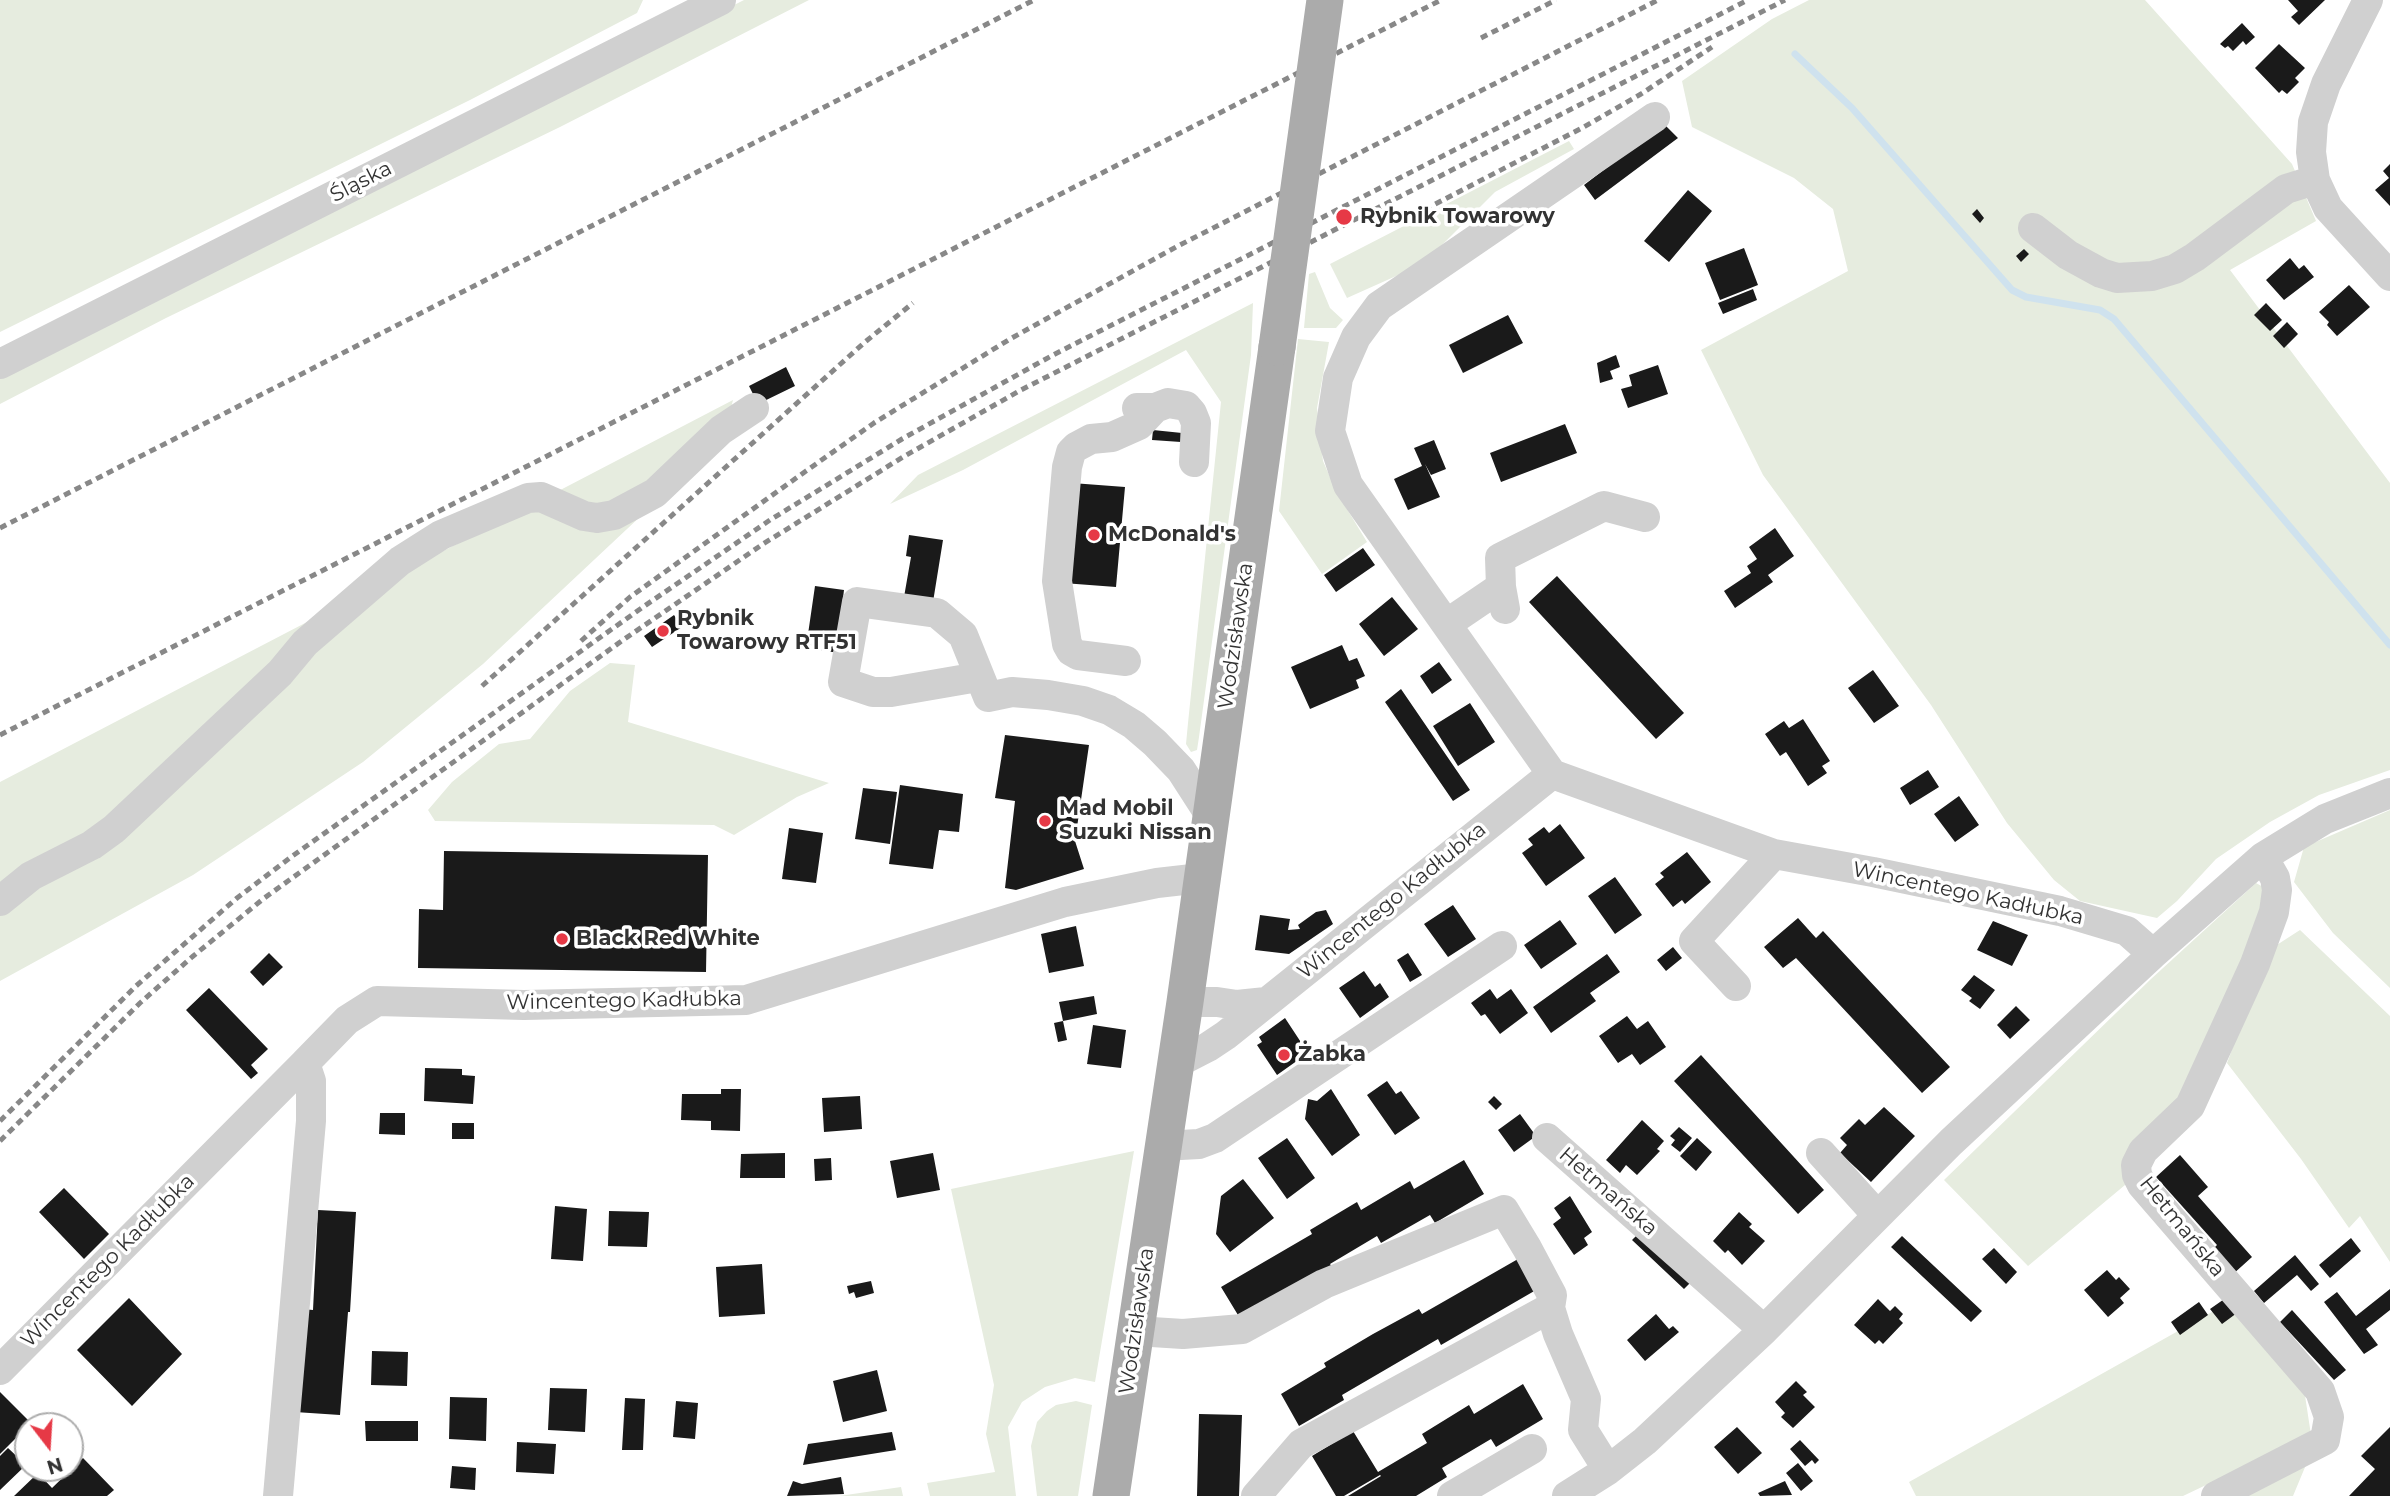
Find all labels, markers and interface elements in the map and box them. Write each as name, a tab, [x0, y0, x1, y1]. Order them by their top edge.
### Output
street label: Śląska	[326, 156, 396, 208]
place label: Rybnik Towarowy	[1360, 204, 1555, 230]
marker: Rybnik Towarowy	[1334, 207, 1354, 227]
place label: McDonald's	[1108, 522, 1236, 548]
marker: McDonald's	[1086, 527, 1102, 543]
street label: Wodzisławska	[1213, 561, 1259, 711]
place label: Rybnik Towarowy RTF51	[677, 606, 857, 656]
marker: Rybnik Towarowy RTF51	[655, 623, 671, 639]
place label: Mad Mobil Suzuki Nissan	[1059, 796, 1212, 846]
marker: Mad Mobil Suzuki Nissan	[1037, 813, 1053, 829]
street label: Wincentego Kadłubka	[1293, 817, 1491, 985]
street label: Wincentego Kadłubka	[1850, 857, 2086, 931]
place label: Black Red White	[576, 926, 760, 952]
marker: Black Red White	[554, 931, 570, 947]
street label: Wincentego Kadłubka	[506, 986, 742, 1016]
place label: Żabka	[1298, 1042, 1366, 1068]
marker: Żabka	[1276, 1047, 1292, 1063]
street label: Hetmańska	[1554, 1142, 1662, 1242]
street label: Wincentego Kadłubka	[16, 1169, 200, 1353]
street label: Hetmańska	[2134, 1172, 2230, 1282]
street label: Wodzisławska	[1114, 1246, 1160, 1396]
north arrow	[14, 1412, 84, 1482]
text: N	[44, 1452, 65, 1479]

